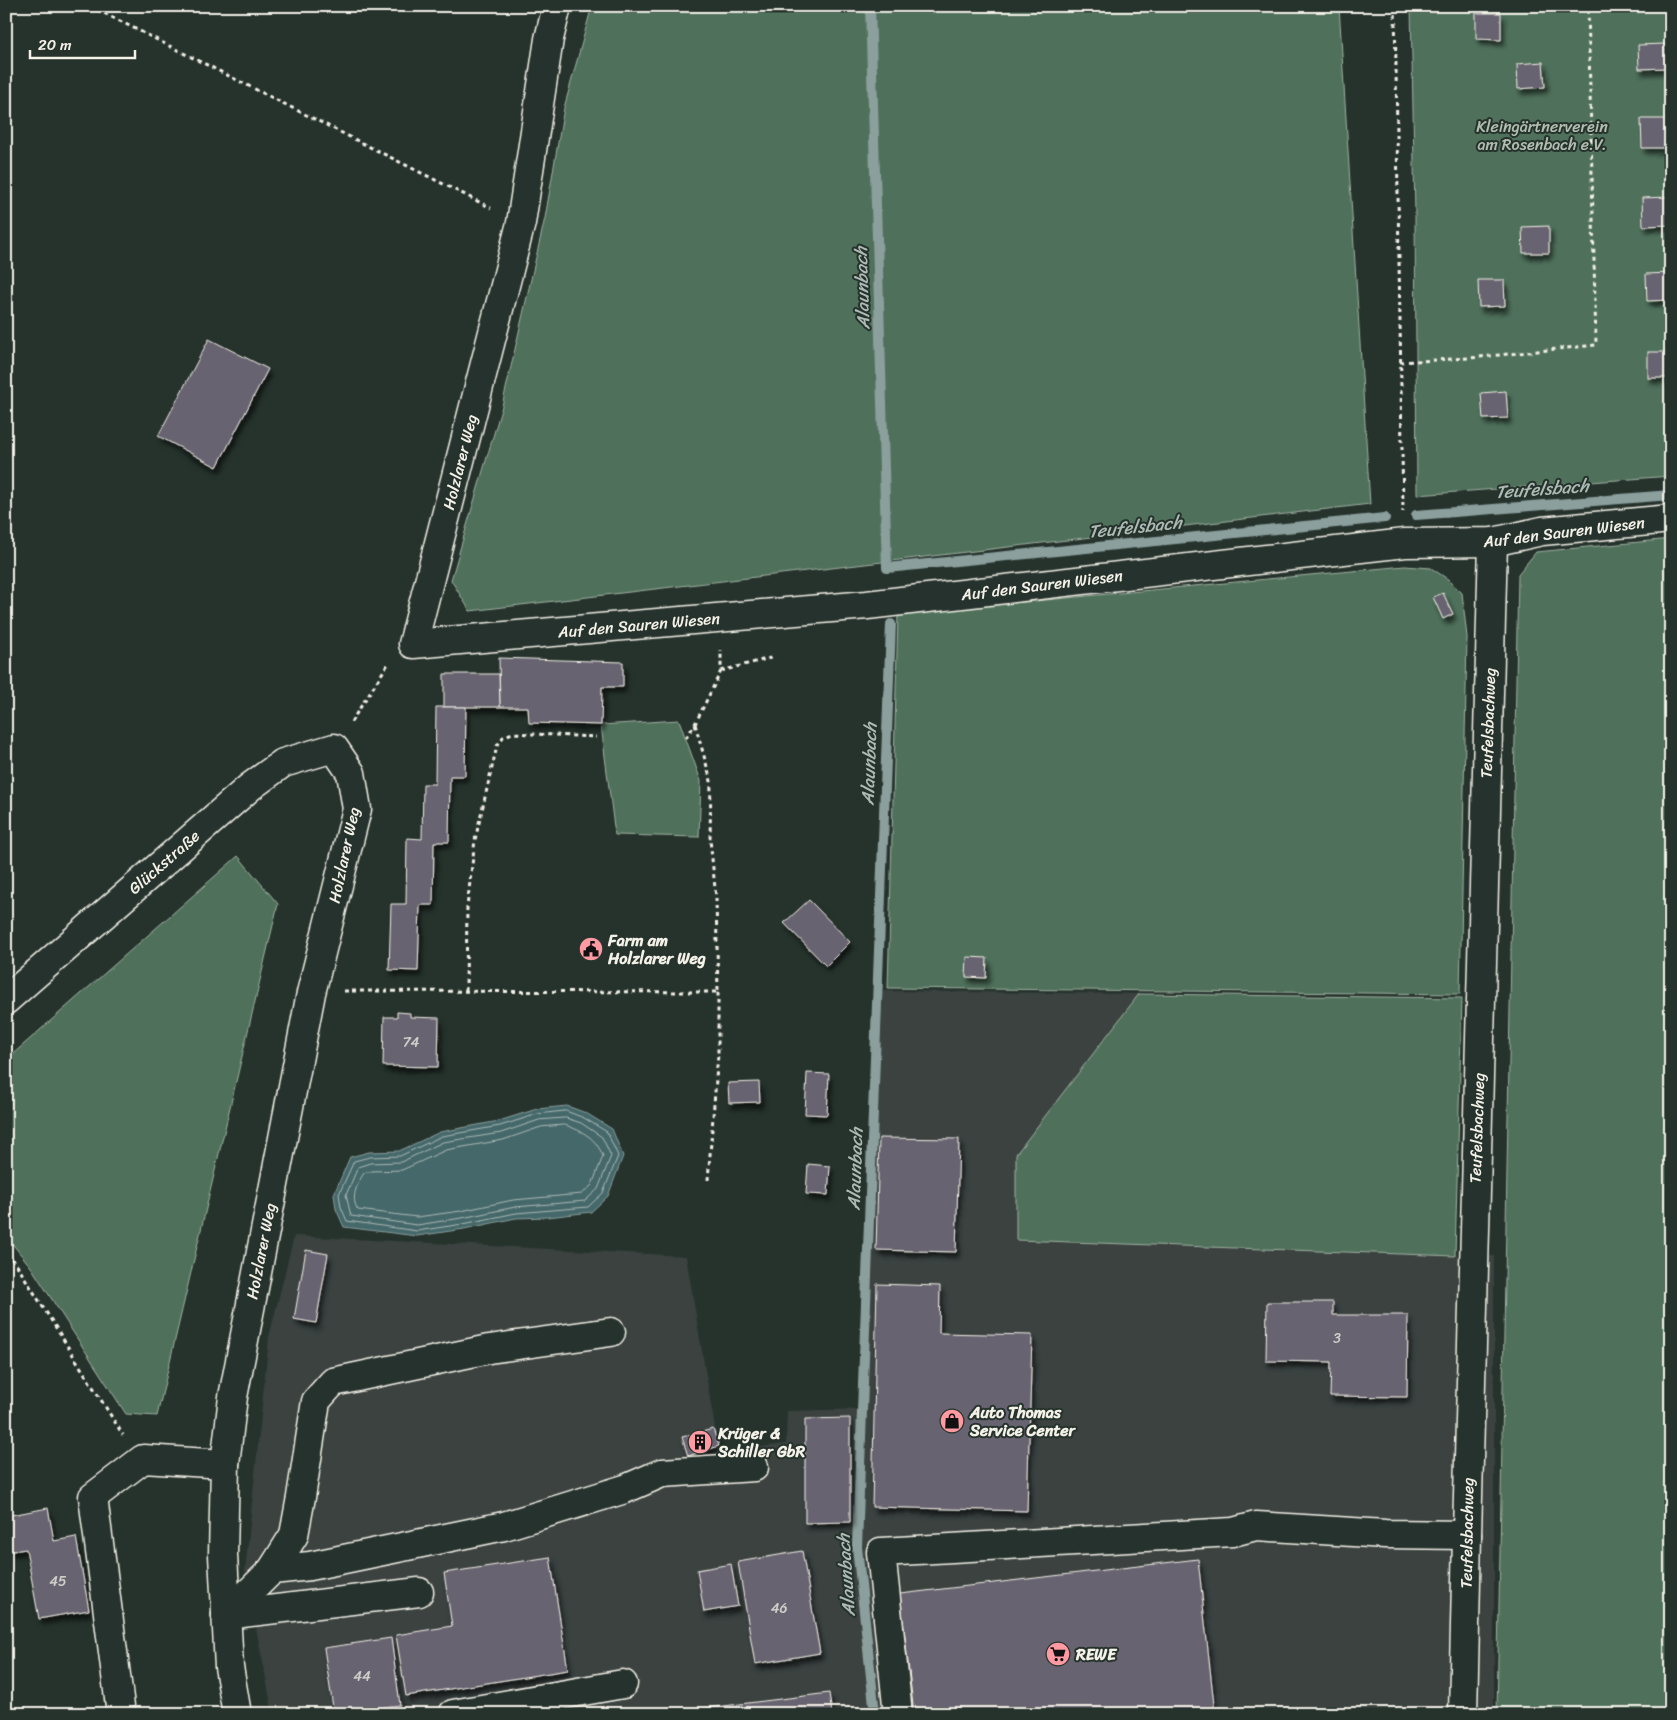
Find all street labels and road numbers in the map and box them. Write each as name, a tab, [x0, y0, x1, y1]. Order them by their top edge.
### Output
street label: Holzlarer Weg	[434, 411, 486, 513]
street label: Auf den Sauren Wiesen	[1481, 508, 1647, 556]
street label: Auf den Sauren Wiesen	[959, 561, 1125, 609]
street label: Auf den Sauren Wiesen	[556, 603, 722, 647]
street label: Teufelsbachweg	[1472, 667, 1504, 779]
street label: Holzlarer Weg	[320, 804, 368, 906]
street label: Glückstraße	[121, 822, 207, 902]
street label: Teufelsbachweg	[1461, 1072, 1493, 1184]
street label: Holzlarer Weg	[237, 1200, 285, 1302]
street label: Teufelsbachweg	[1452, 1477, 1482, 1589]

